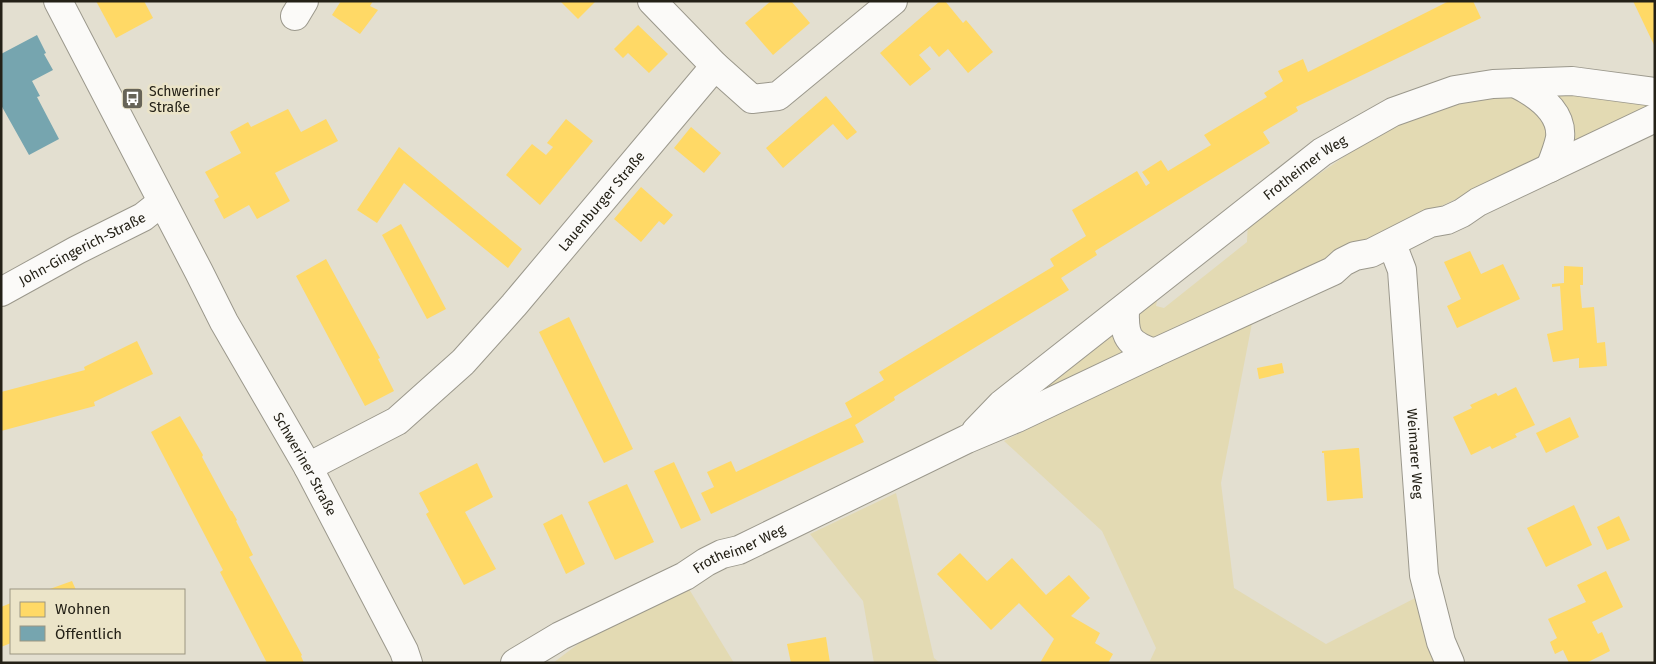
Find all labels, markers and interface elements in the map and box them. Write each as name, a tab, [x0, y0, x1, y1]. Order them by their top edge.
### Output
place label: Schweriner Straße	[149, 83, 220, 116]
bus stop icon: Schweriner Straße	[121, 87, 145, 111]
street label: Frotheimer Weg	[1260, 131, 1351, 204]
street label: Lauenburger Straße	[555, 148, 649, 255]
street label: John-Gingerich-Straße	[16, 209, 149, 289]
street label: Weimarer Weg	[1403, 408, 1427, 500]
street label: Schweriner Straße	[269, 409, 340, 519]
street label: Frotheimer Weg	[690, 521, 789, 577]
legend	[10, 589, 185, 654]
text: Wohnen	[55, 600, 111, 618]
text: Öffentlich	[55, 625, 122, 643]

